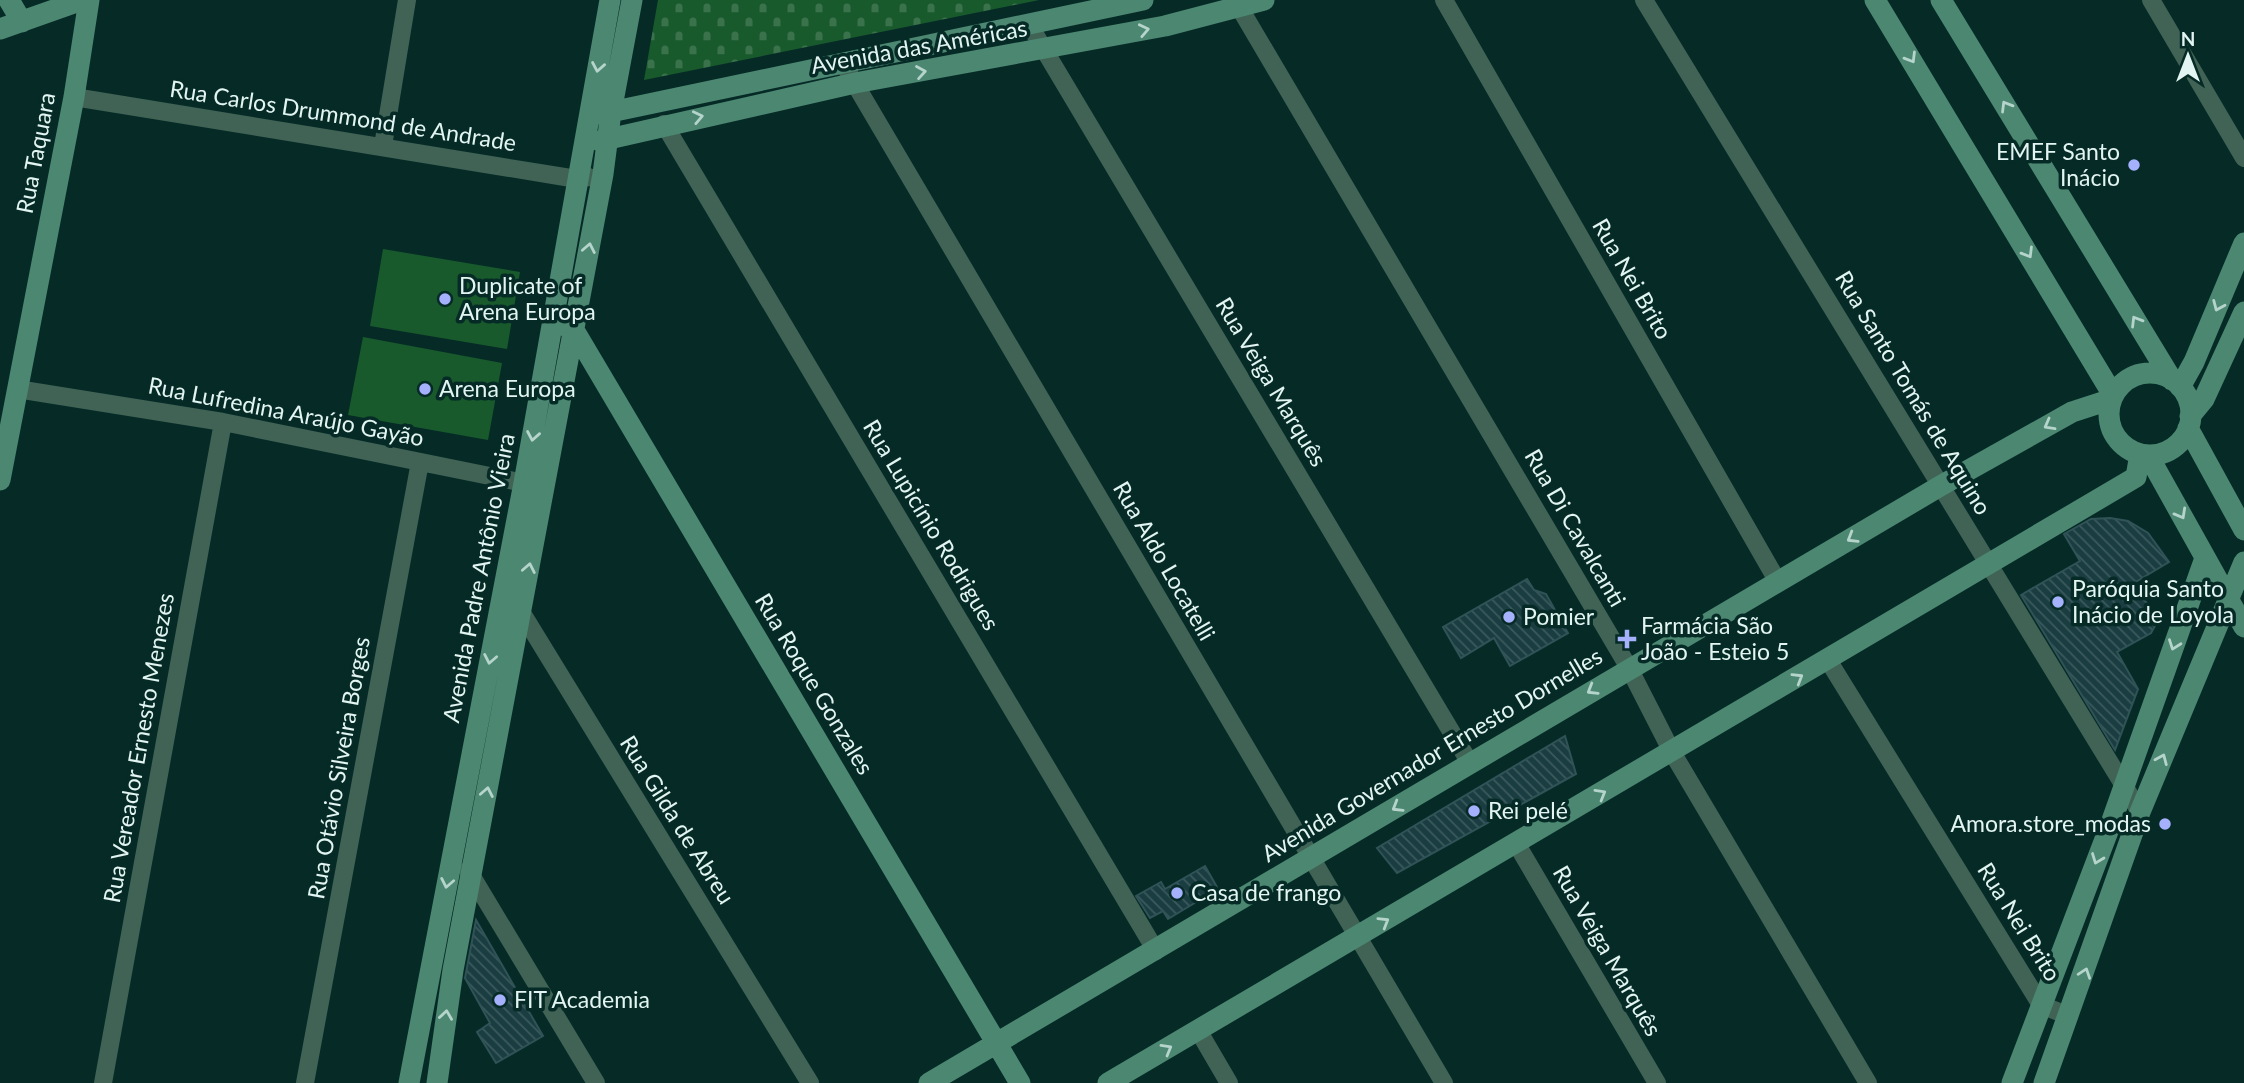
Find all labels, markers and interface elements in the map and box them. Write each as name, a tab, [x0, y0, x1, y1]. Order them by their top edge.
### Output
street label: Avenida das Américas	[808, 13, 1029, 79]
north arrow	[2153, 21, 2223, 91]
one-way arrow	[1138, 23, 1150, 38]
text: N	[2181, 27, 2195, 50]
one-way arrow	[1902, 51, 1915, 64]
one-way arrow	[591, 61, 606, 73]
one-way arrow	[915, 65, 927, 80]
street label: Rua Carlos Drummond de Andrade	[168, 74, 518, 156]
street label: Rua Taquara	[10, 90, 60, 216]
one-way arrow	[2001, 100, 2014, 113]
one-way arrow	[692, 111, 704, 125]
place label: EMEF Santo Inácio	[1996, 137, 2120, 191]
marker: EMEF Santo Inácio	[2126, 157, 2142, 173]
street label: Rua Nei Brito	[1587, 213, 1679, 344]
one-way arrow	[581, 242, 596, 254]
one-way arrow	[2020, 246, 2033, 259]
street label: Rua Santo Tomás de Aquino	[1830, 265, 1998, 519]
place label: Duplicate of Arena Europa	[459, 271, 596, 325]
marker: Duplicate of Arena Europa	[437, 291, 453, 307]
street label: Rua Veiga Marquês	[1210, 292, 1333, 471]
one-way arrow	[2212, 299, 2226, 311]
one-way arrow	[2132, 316, 2145, 329]
street label: Rua Lufredina Araújo Gayão	[146, 371, 426, 452]
place label: Arena Europa	[439, 374, 576, 402]
marker: Arena Europa	[417, 381, 433, 397]
street label: Rua Lupicínio Rodrigues	[858, 414, 1006, 635]
one-way arrow	[2044, 417, 2056, 430]
one-way arrow	[526, 430, 541, 442]
street label: Avenida Padre Antônio Vieira	[436, 431, 520, 725]
street label: Rua Di Cavalcanti	[1519, 444, 1632, 611]
street label: Rua Aldo Locatelli	[1108, 476, 1222, 645]
one-way arrow	[2173, 507, 2186, 520]
one-way arrow	[1846, 530, 1859, 543]
one-way arrow	[521, 562, 536, 574]
place label: Paróquia Santo Inácio de Loyola	[2072, 574, 2234, 628]
street label: Rua Roque Gonzales	[750, 588, 880, 779]
street label: Rua Vereador Ernesto Menezes	[97, 591, 179, 905]
marker: Paróquia Santo Inácio de Loyola	[2050, 594, 2066, 610]
place label: Pomier	[1523, 602, 1595, 630]
marker: Pomier	[1501, 609, 1517, 625]
place label: Farmácia São João - Esteio 5	[1641, 611, 1789, 665]
marker: Farmácia São João - Esteio 5	[1619, 631, 1635, 647]
street label: Rua Otávio Silveira Borges	[301, 634, 375, 901]
one-way arrow	[2168, 639, 2182, 651]
street label: Avenida Governador Ernesto Dornelles	[1256, 641, 1607, 867]
one-way arrow	[483, 653, 498, 665]
one-way arrow	[1790, 674, 1803, 687]
one-way arrow	[1586, 682, 1599, 695]
street label: Rua Gilda de Abreu	[615, 730, 741, 909]
one-way arrow	[2154, 754, 2168, 766]
one-way arrow	[478, 786, 493, 798]
one-way arrow	[1594, 789, 1607, 802]
place label: Rei pelé	[1488, 796, 1568, 824]
one-way arrow	[1391, 798, 1404, 811]
marker: Rei pelé	[1466, 803, 1482, 819]
place label: Amora.store_modas	[1950, 809, 2151, 837]
marker: Amora.store_modas	[2157, 816, 2173, 832]
one-way arrow	[2091, 853, 2105, 865]
street label: Rua Nei Brito	[1972, 857, 2067, 986]
street label: Rua Veiga Marquês	[1548, 860, 1668, 1041]
one-way arrow	[440, 877, 455, 889]
place label: Casa de frango	[1191, 878, 1341, 906]
marker: Casa de frango	[1169, 885, 1185, 901]
one-way arrow	[1377, 917, 1390, 930]
one-way arrow	[2077, 967, 2091, 980]
place label: FIT Academia	[514, 985, 650, 1013]
marker: FIT Academia	[492, 992, 508, 1008]
one-way arrow	[439, 1010, 454, 1021]
one-way arrow	[1159, 1044, 1172, 1057]

